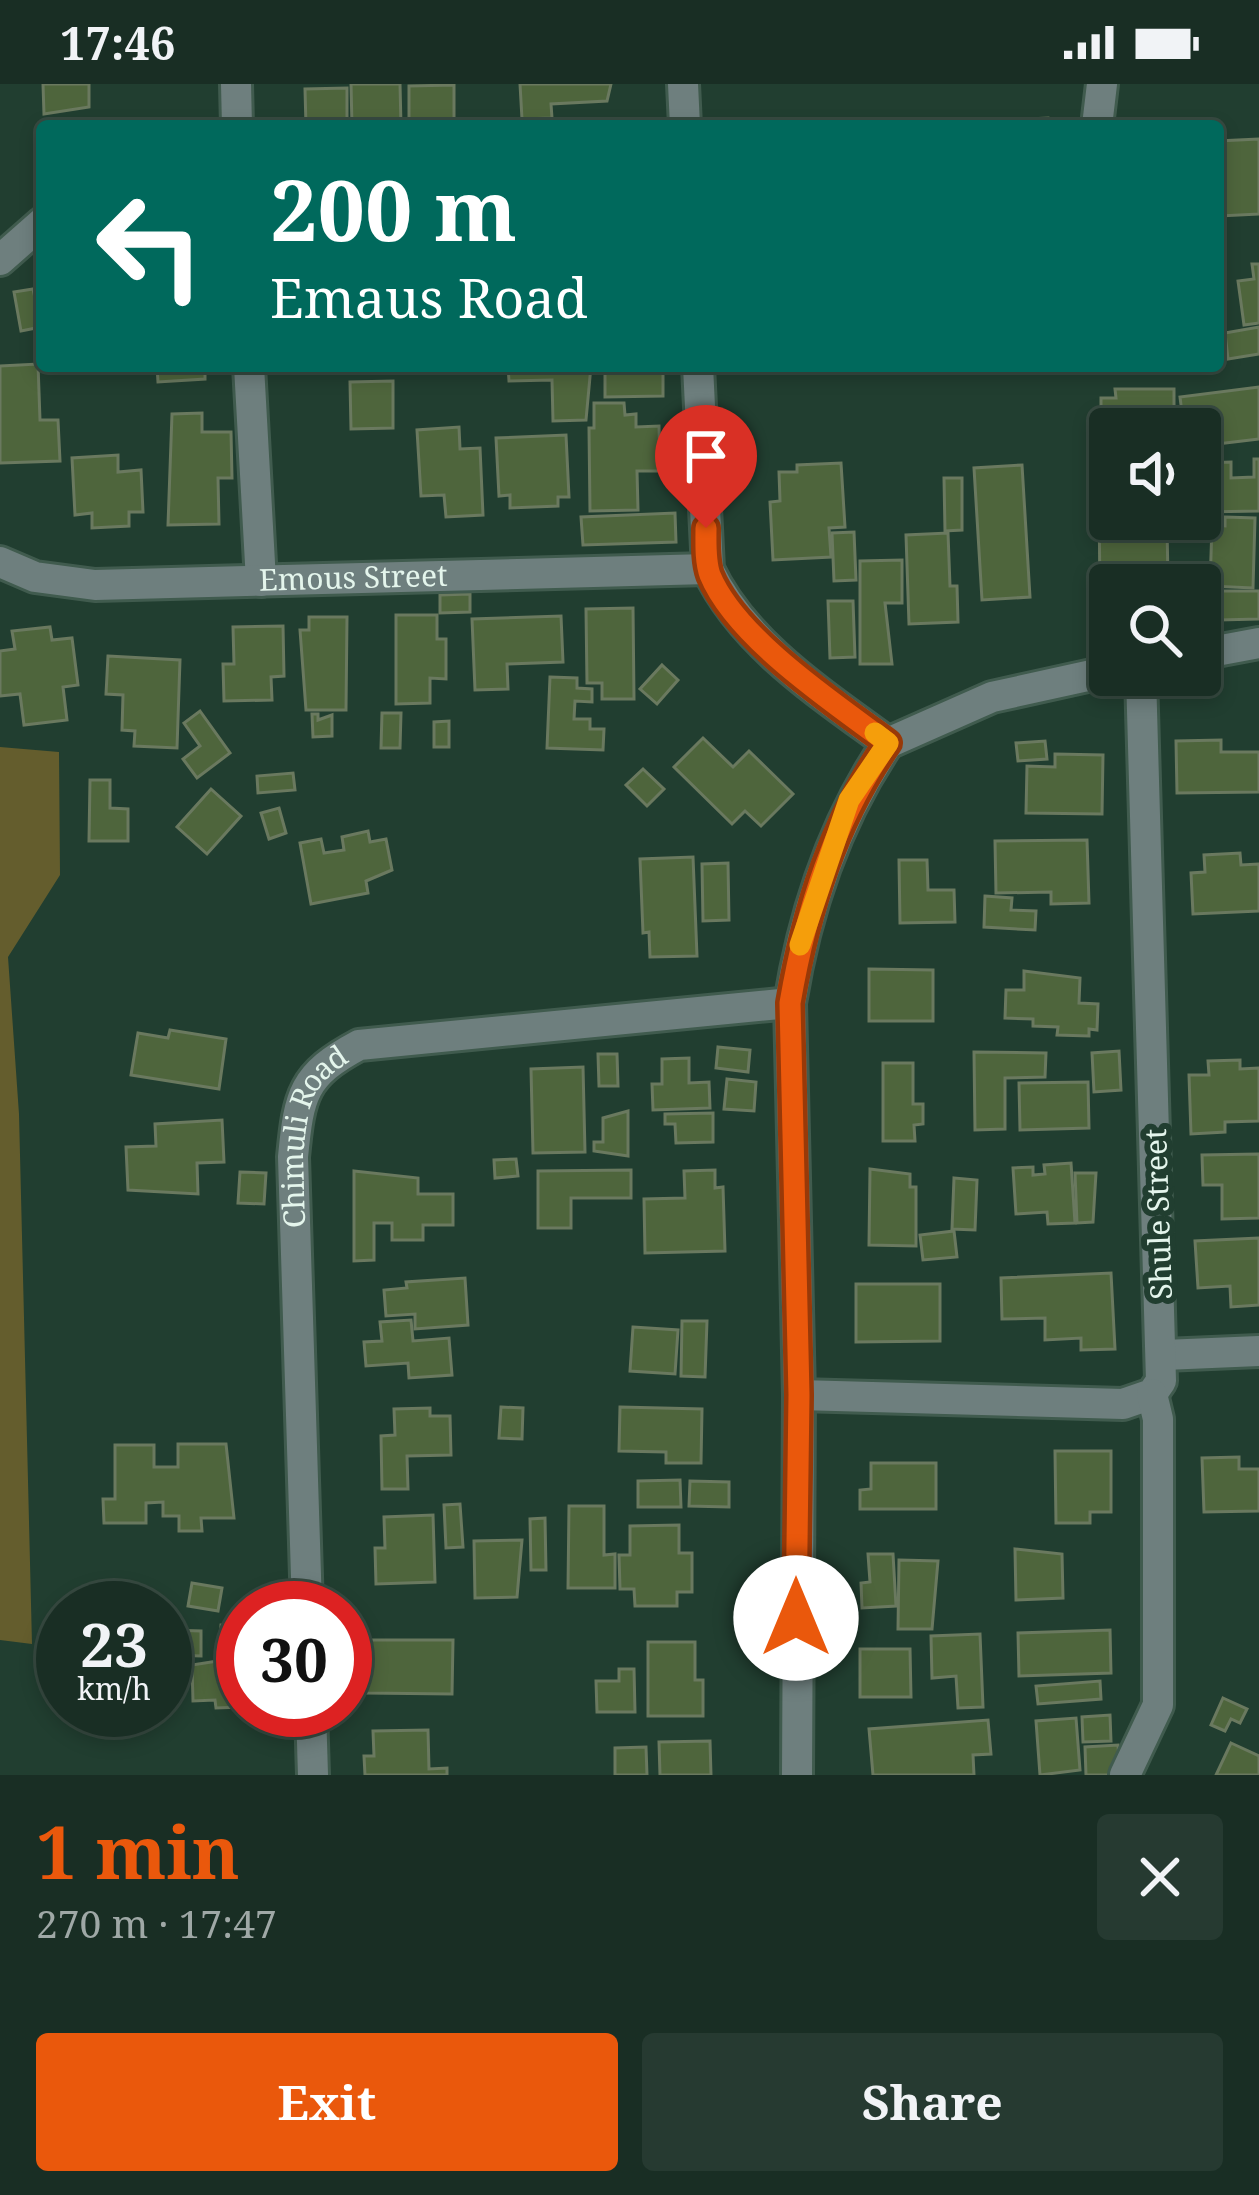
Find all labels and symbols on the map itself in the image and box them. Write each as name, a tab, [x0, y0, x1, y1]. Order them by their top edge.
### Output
pin	[655, 405, 757, 528]
street label: Emous Street	[259, 554, 448, 600]
street label: Chimuli Road	[271, 1035, 355, 1229]
street label: Shule Street	[1134, 1128, 1181, 1300]
position arrow	[733, 1555, 859, 1681]
speed limit sign: 30	[216, 1581, 372, 1737]

